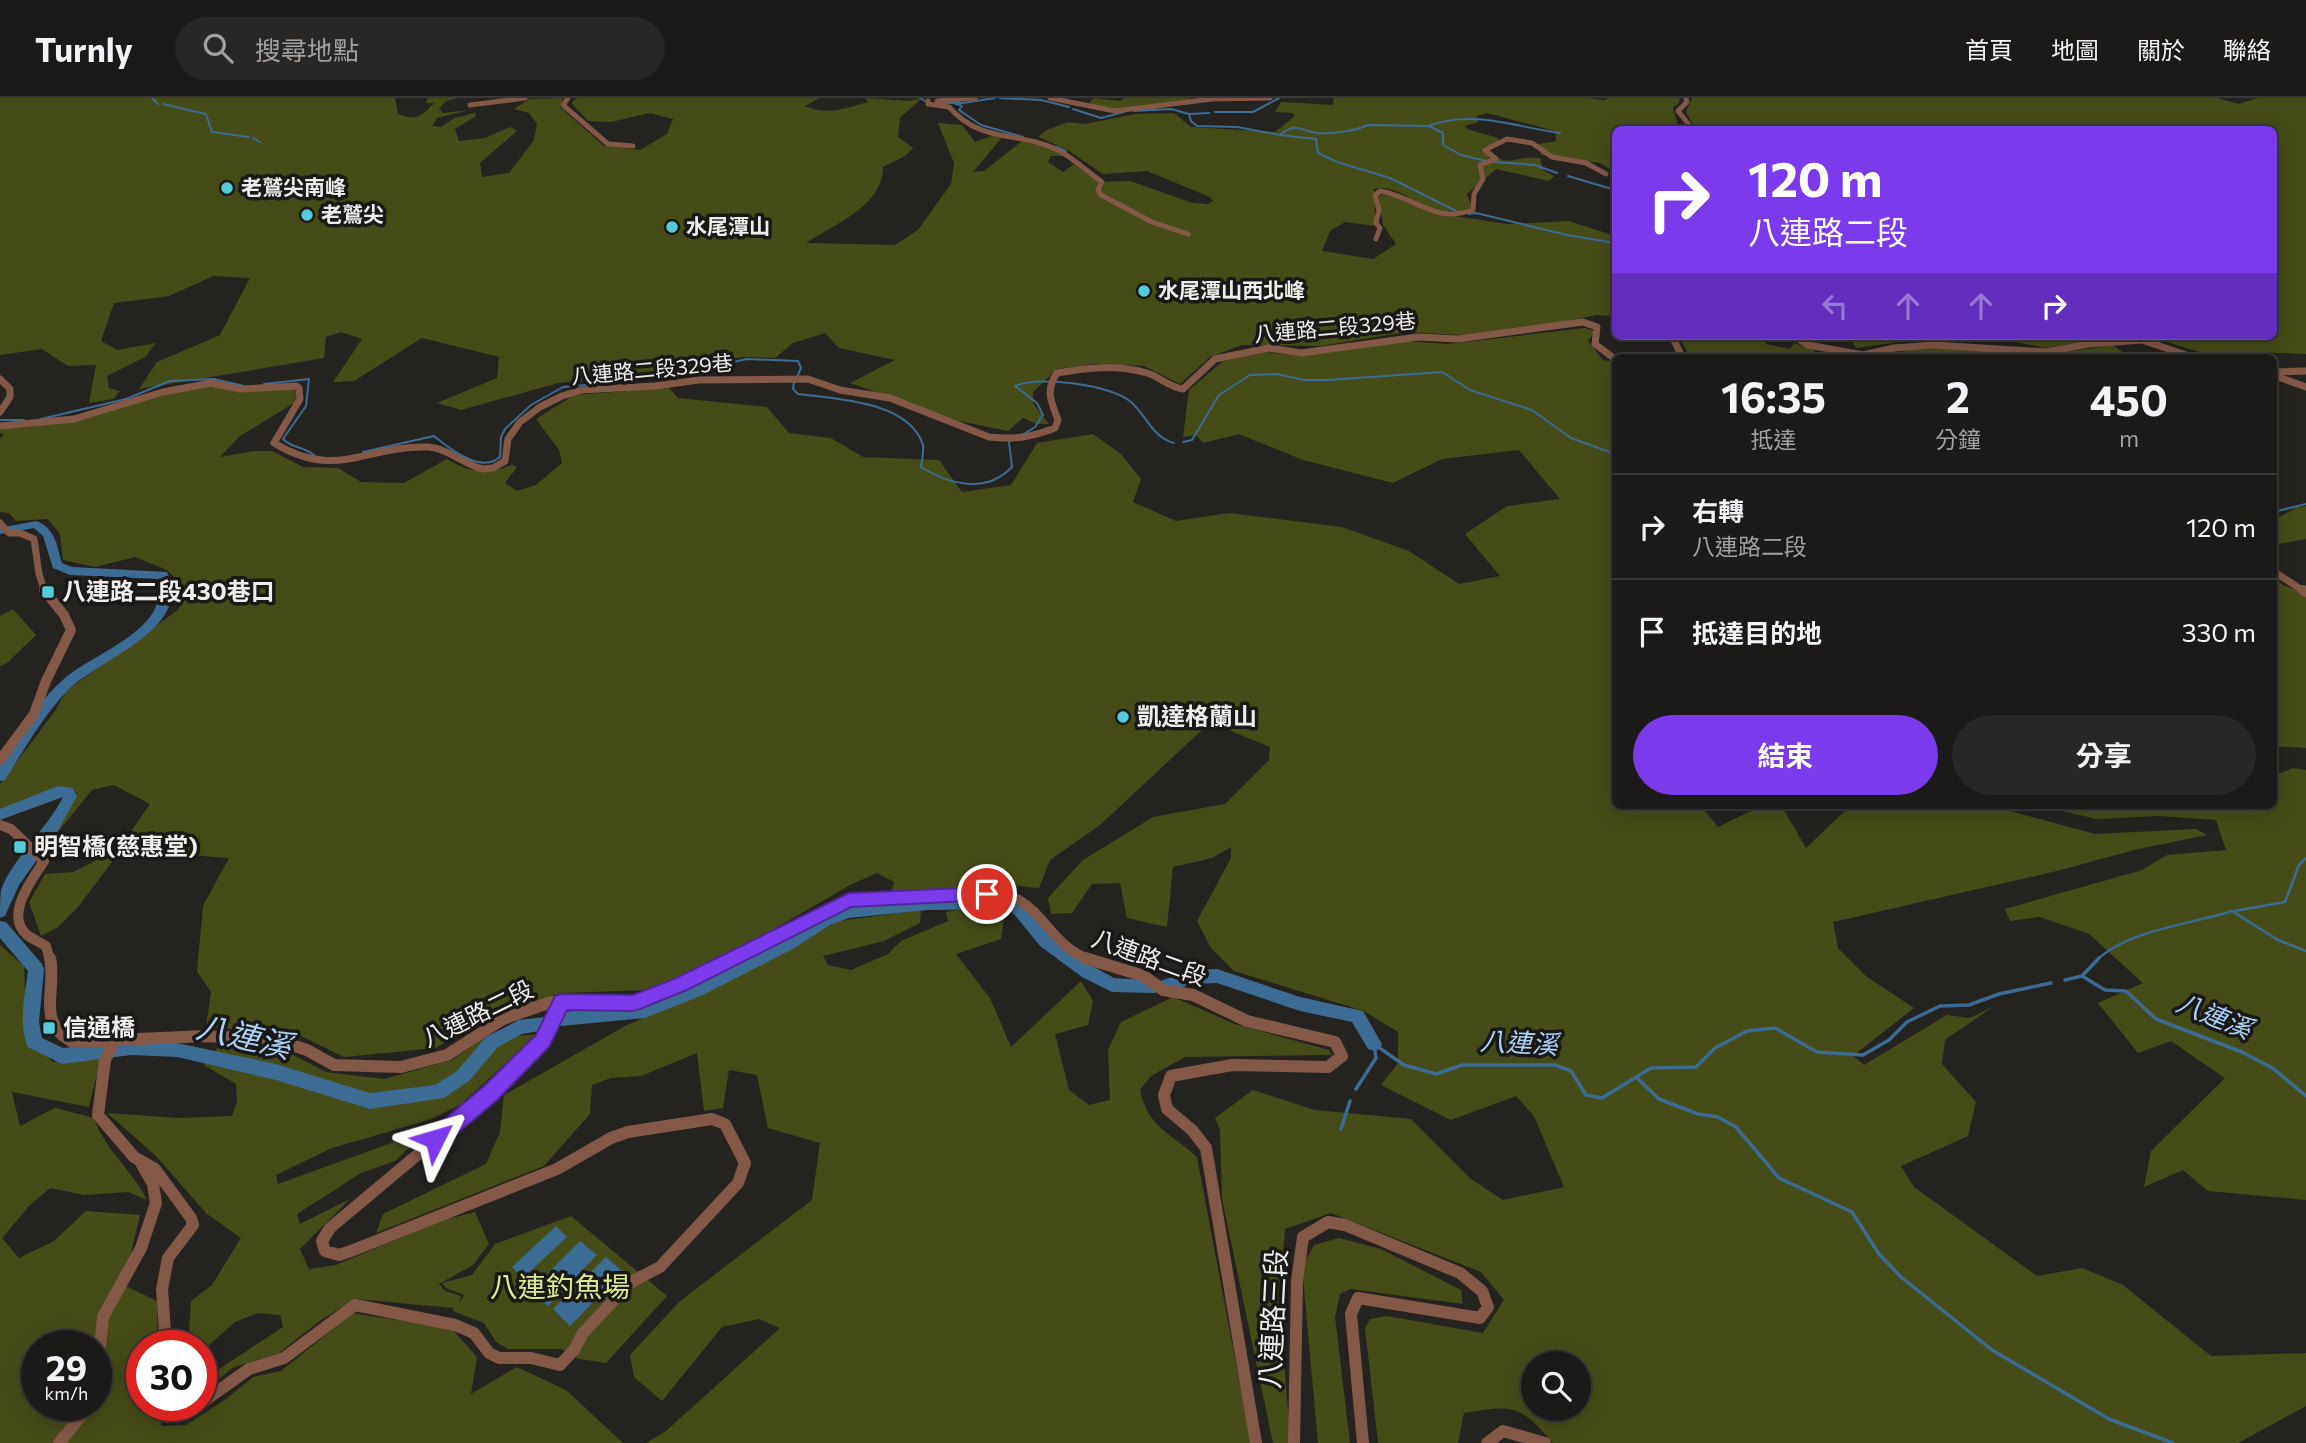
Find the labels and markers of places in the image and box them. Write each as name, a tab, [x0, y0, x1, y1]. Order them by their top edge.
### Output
place label: 老鷲尖南峰	[241, 174, 346, 199]
marker: 老鷲尖南峰	[219, 180, 235, 196]
place label: 老鷲尖	[321, 201, 384, 226]
marker: 老鷲尖	[299, 207, 315, 223]
place label: 水尾潭山	[686, 213, 770, 238]
marker: 水尾潭山	[664, 219, 680, 235]
place label: 水尾潭山西北峰	[1158, 277, 1305, 302]
marker: 水尾潭山西北峰	[1136, 283, 1152, 299]
place label: 八連路二段430巷口	[62, 576, 275, 605]
marker: 八連路二段430巷口	[40, 584, 56, 600]
place label: 凱達格蘭山	[1137, 701, 1257, 730]
marker: 凱達格蘭山	[1115, 709, 1131, 725]
place label: 明智橋(慈惠堂)	[34, 831, 198, 860]
marker: 明智橋(慈惠堂)	[12, 839, 28, 855]
pin	[957, 864, 1017, 924]
place label: 信通橋	[63, 1012, 135, 1041]
marker: 信通橋	[41, 1020, 57, 1036]

